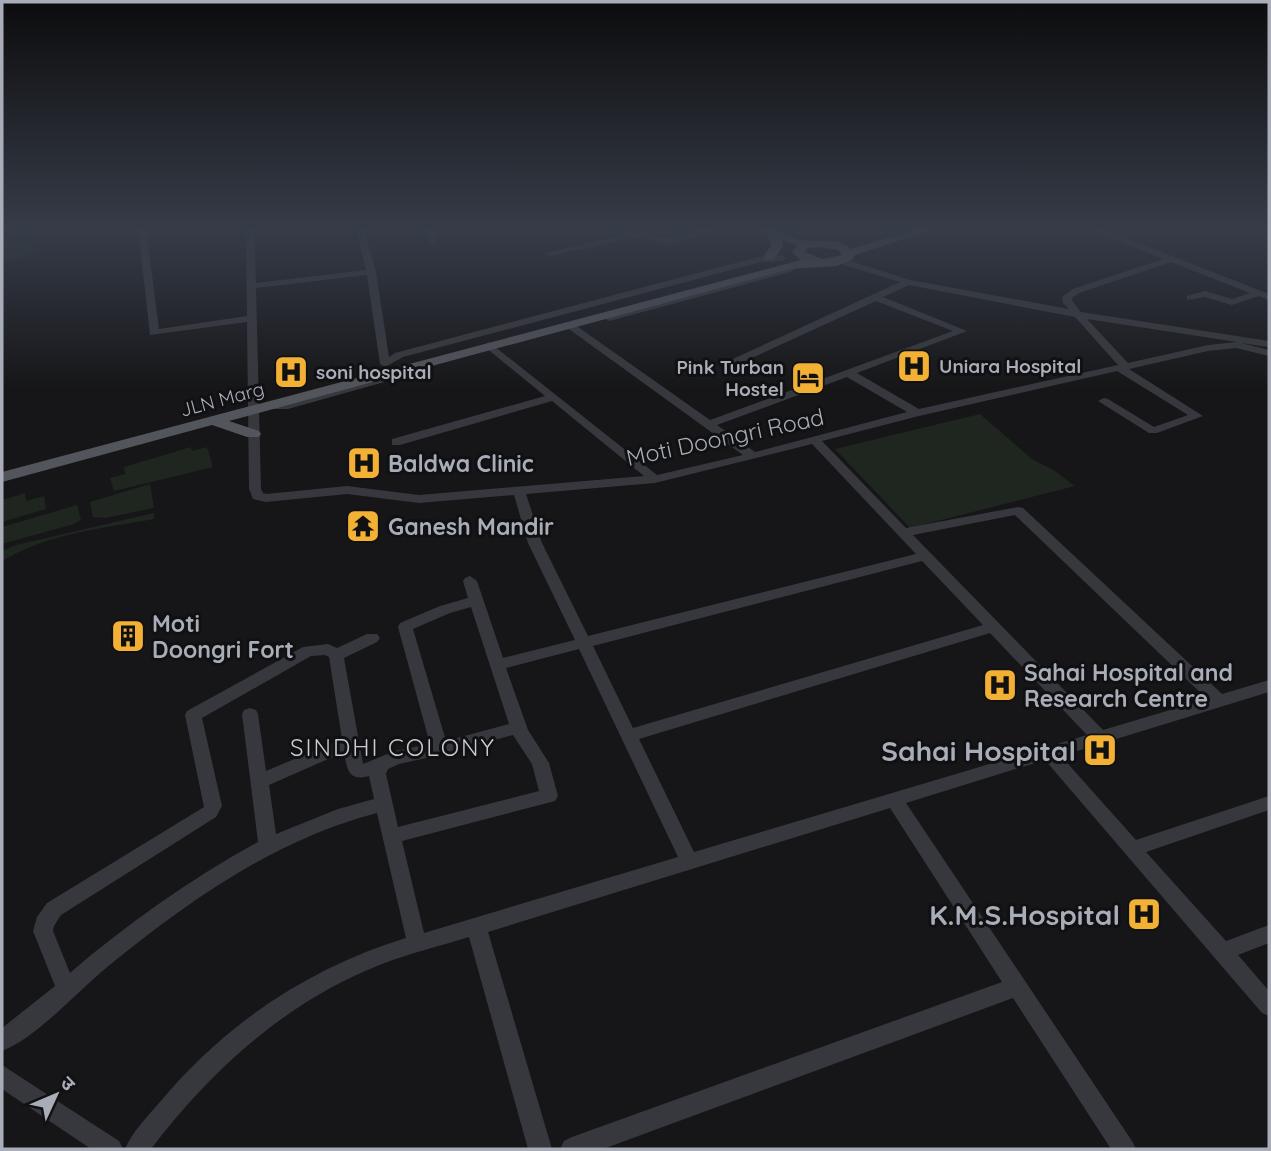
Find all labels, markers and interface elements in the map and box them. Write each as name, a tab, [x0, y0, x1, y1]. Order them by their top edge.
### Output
hospital icon: Uniara Hospital	[895, 347, 933, 385]
hospital icon: soni hospital	[272, 353, 310, 391]
place label: Uniara Hospital	[939, 354, 1081, 378]
place label: Pink Turban Hostel	[676, 355, 784, 401]
hotel icon: Pink Turban Hostel	[789, 359, 827, 397]
place label: soni hospital	[316, 360, 432, 384]
street label: JLN Marg	[177, 376, 267, 422]
street label: Moti Doongri Road	[624, 402, 826, 472]
hospital icon: Baldwa Clinic	[345, 444, 383, 482]
place label: Baldwa Clinic	[388, 449, 534, 478]
temple icon: Ganesh Mandir	[344, 507, 382, 545]
place label: Ganesh Mandir	[388, 512, 554, 541]
place label: Moti Doongri Fort	[152, 609, 294, 664]
building icon: Moti Doongri Fort	[109, 617, 147, 655]
place label: Sahai Hospital and Research Centre	[1024, 658, 1233, 713]
hospital icon: Sahai Hospital and Research Centre	[981, 666, 1019, 704]
hospital icon: Sahai Hospital	[1081, 731, 1119, 769]
district label: SINDHI COLONY	[290, 732, 496, 762]
place label: Sahai Hospital	[881, 733, 1076, 768]
hospital icon: K.M.S.Hospital	[1125, 895, 1163, 933]
place label: K.M.S.Hospital	[929, 897, 1120, 932]
north arrow	[21, 1060, 91, 1130]
text: उ	[56, 1071, 81, 1096]

